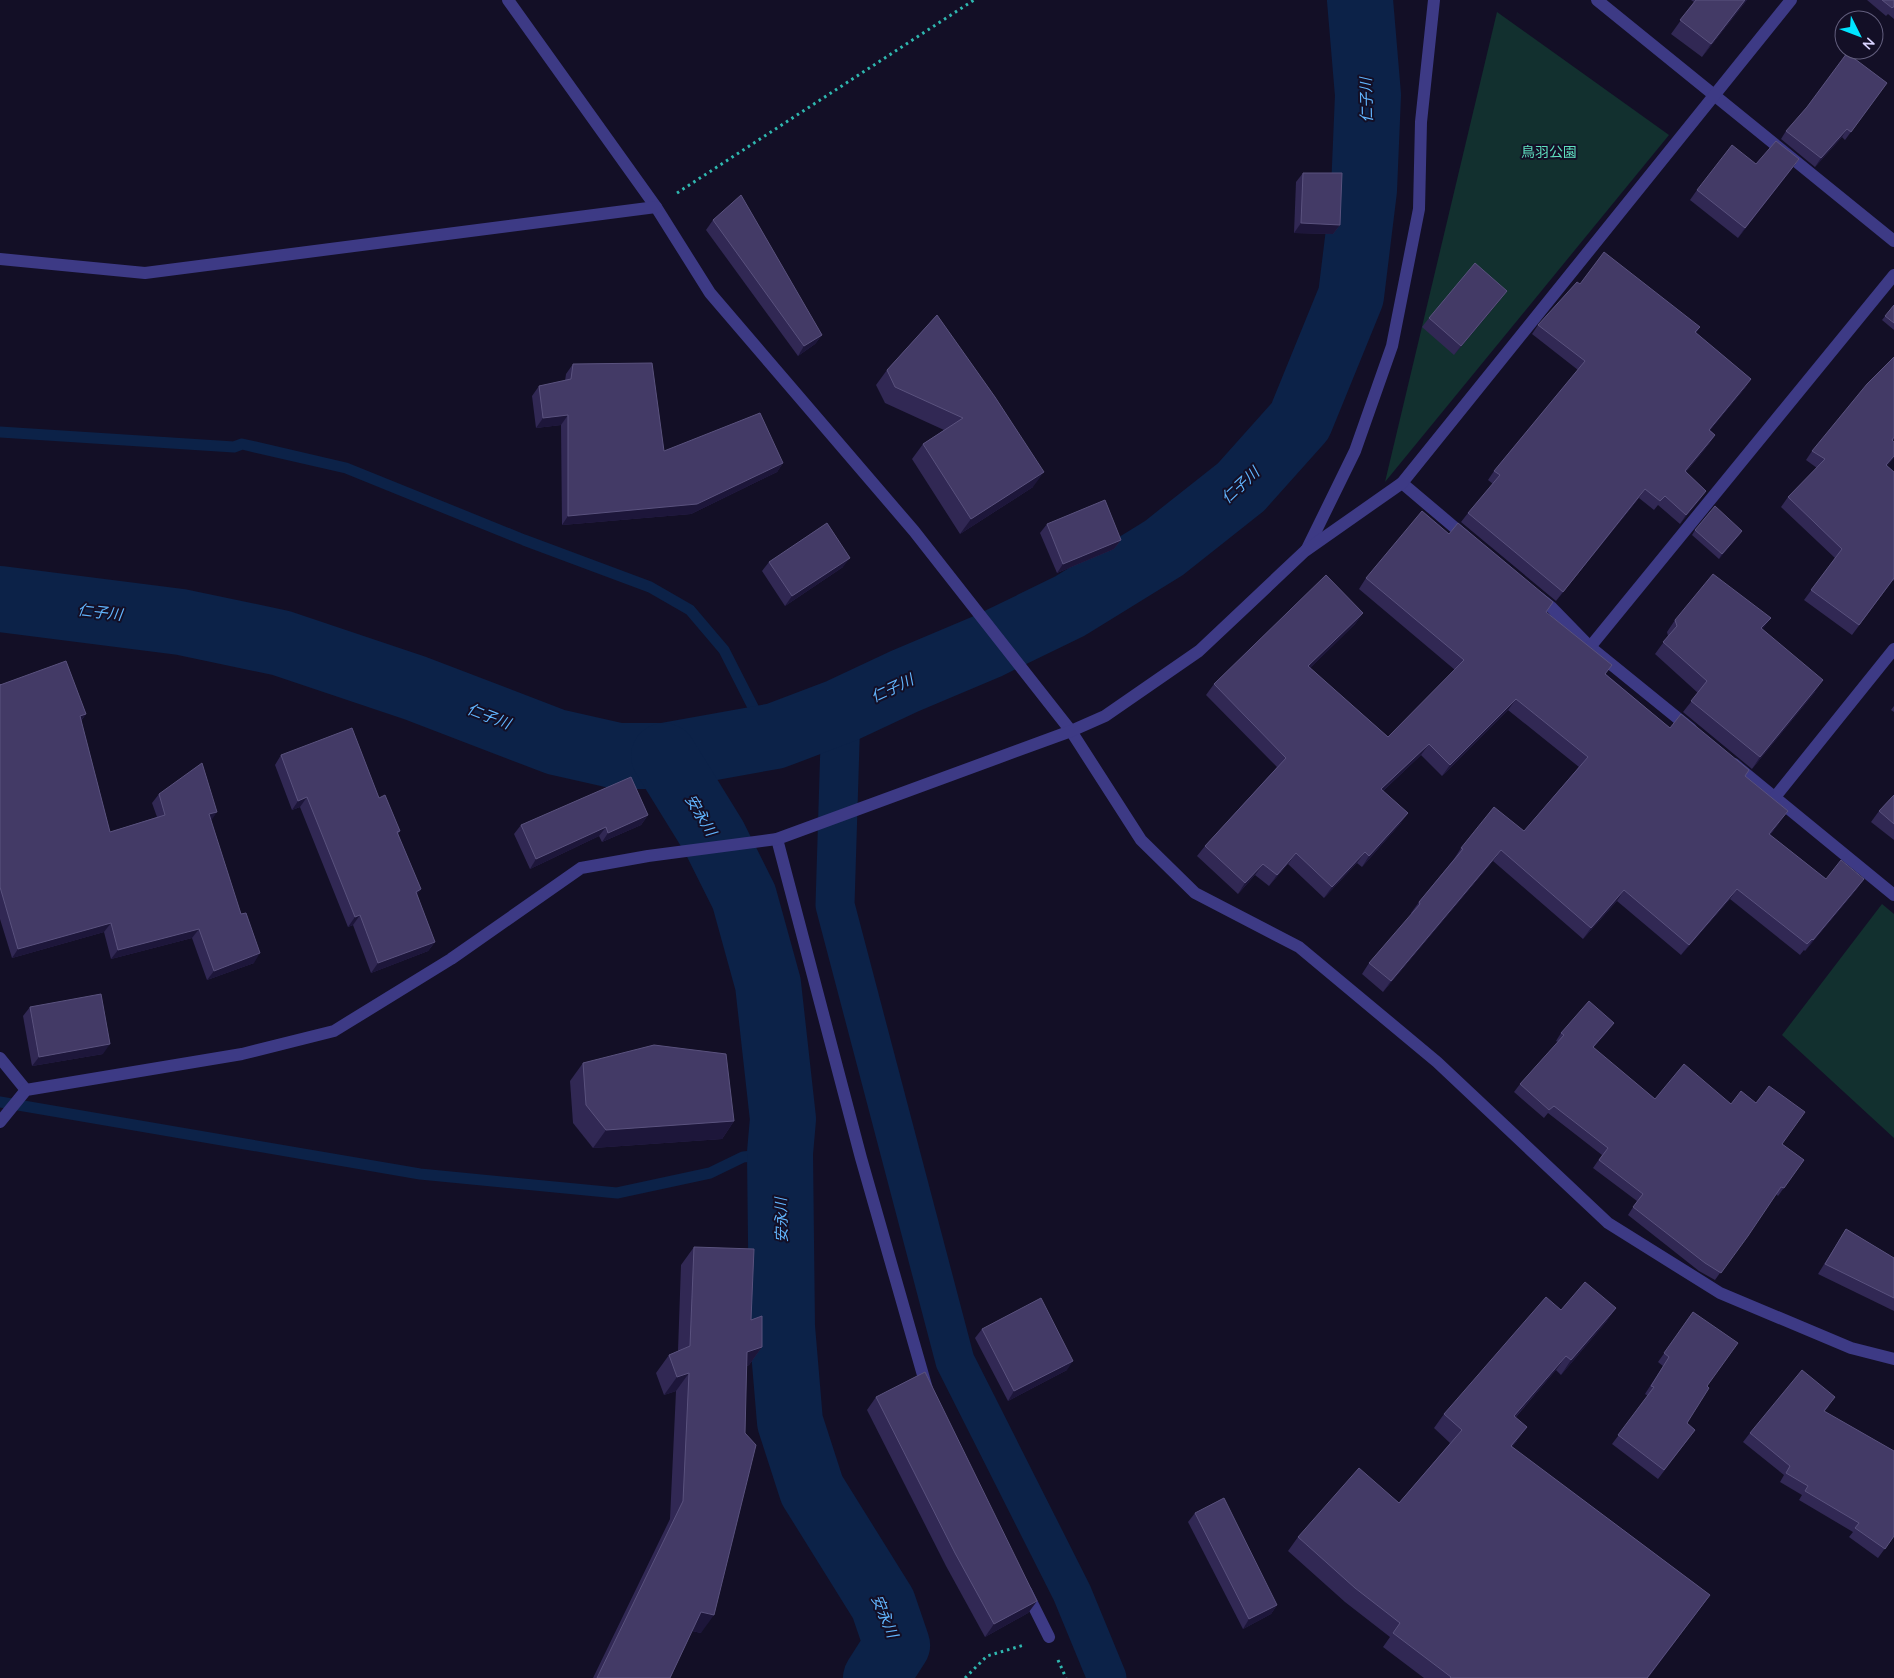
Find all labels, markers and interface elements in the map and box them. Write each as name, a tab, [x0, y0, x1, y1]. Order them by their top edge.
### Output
north arrow	[1834, 10, 1884, 60]
text: N	[1859, 34, 1879, 54]
water label: 仁子川	[1356, 75, 1376, 123]
park label: 鳥羽公園	[1521, 143, 1577, 161]
water label: 仁子川	[1217, 461, 1264, 507]
water label: 仁子川	[77, 600, 125, 624]
water label: 仁子川	[868, 669, 918, 706]
water label: 仁子川	[465, 699, 515, 734]
water label: 安永川	[681, 791, 722, 841]
water label: 安永川	[771, 1195, 791, 1243]
water label: 安永川	[867, 1592, 903, 1642]

